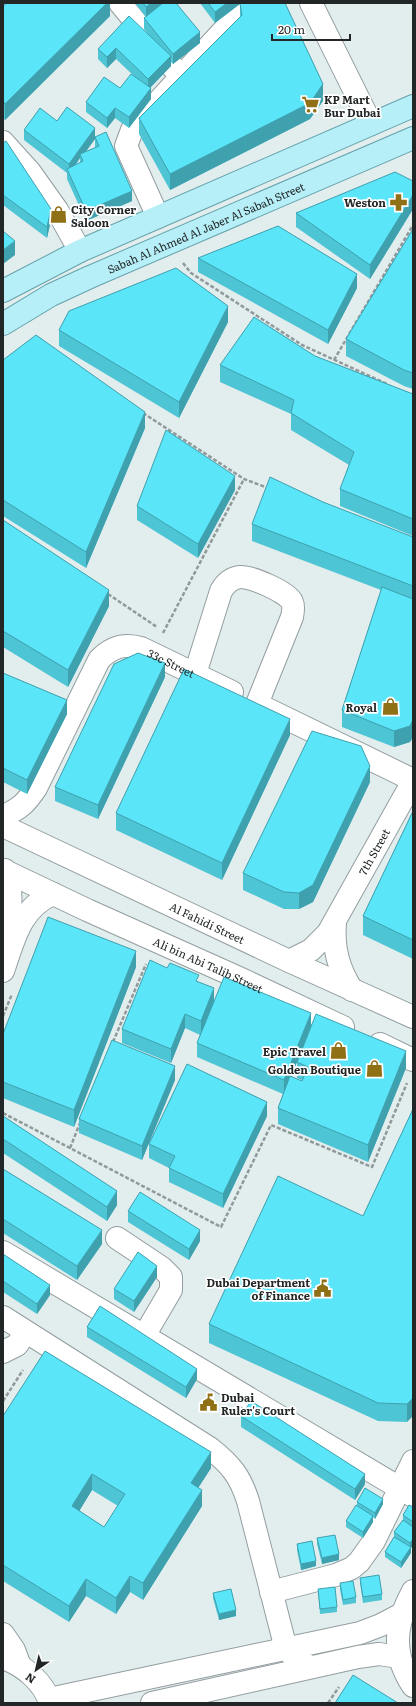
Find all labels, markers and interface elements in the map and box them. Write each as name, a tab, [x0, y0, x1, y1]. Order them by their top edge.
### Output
scale bar	[272, 16, 350, 42]
text: 20 m	[278, 20, 305, 38]
place label: KP Mart Bur Dubai	[324, 91, 380, 120]
supermarket icon: KP Mart Bur Dubai	[301, 95, 321, 115]
street label: Sabah Al Ahmed Al Jaber Al Sabah Street	[105, 177, 307, 277]
pharmacy icon: Weston	[389, 192, 409, 212]
place label: Weston	[344, 194, 386, 210]
place label: City Corner Saloon	[71, 201, 136, 230]
shop icon: City Corner Saloon	[48, 205, 68, 225]
street label: 33c Street	[145, 644, 198, 681]
shop icon: Royal	[380, 697, 400, 717]
place label: Royal	[345, 699, 377, 715]
street label: 7th Street	[354, 825, 393, 878]
street label: Al Fahidi Street	[167, 898, 248, 947]
street label: Ali bin Abi Talib Street	[151, 933, 266, 996]
shop icon: Epic Travel	[329, 1041, 349, 1061]
place label: Epic Travel	[263, 1043, 326, 1059]
shop icon: Golden Boutique	[364, 1059, 384, 1079]
place label: Golden Boutique	[268, 1061, 361, 1077]
place label: Dubai Department of Finance	[206, 1274, 310, 1303]
public building icon: Dubai Department of Finance	[313, 1278, 333, 1298]
place label: Dubai Ruler's Court	[221, 1389, 295, 1418]
public building icon: Dubai Ruler's Court	[198, 1393, 218, 1413]
north arrow	[16, 1650, 56, 1690]
text: N	[22, 1670, 38, 1688]

